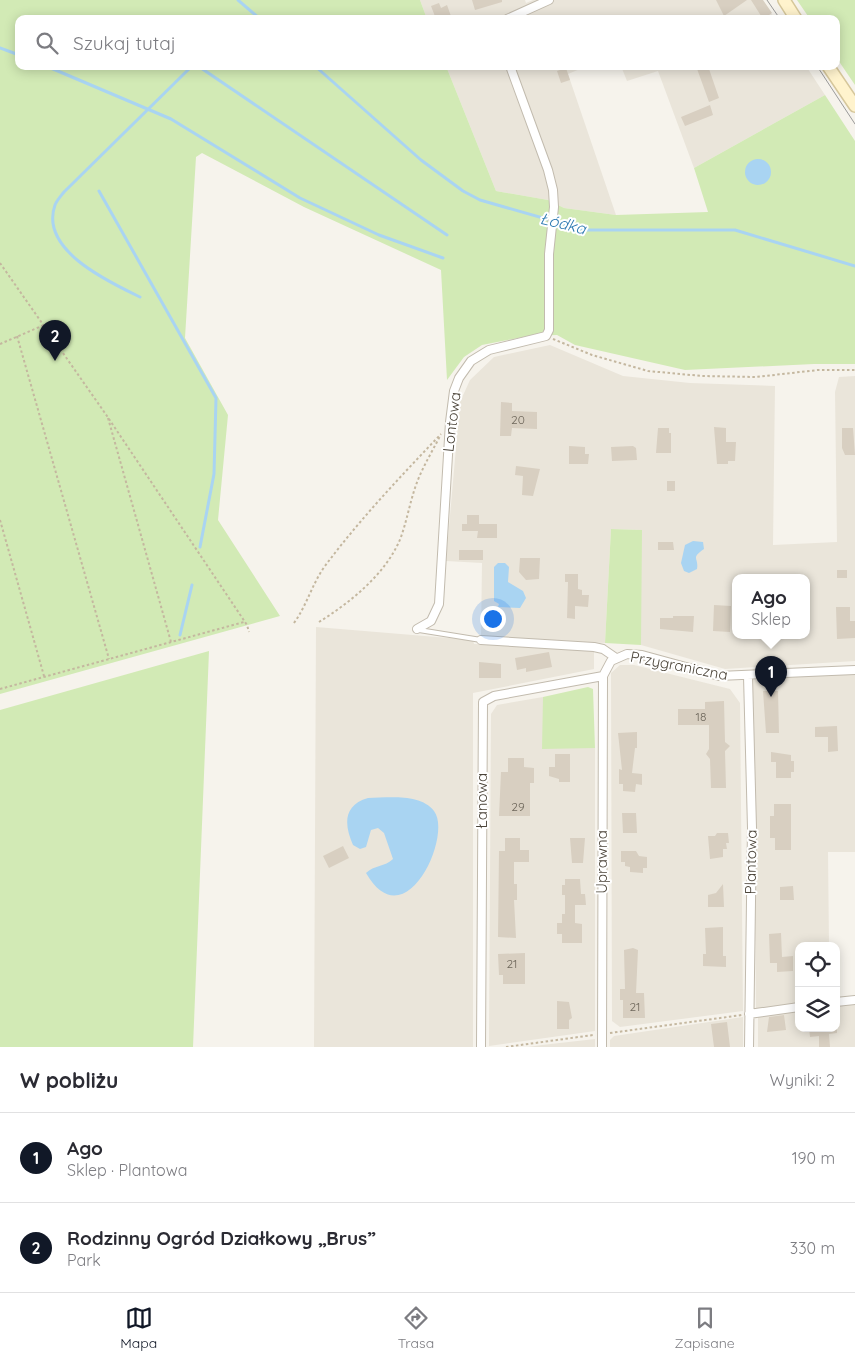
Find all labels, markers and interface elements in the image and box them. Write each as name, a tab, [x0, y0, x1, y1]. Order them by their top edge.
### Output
search box	[15, 15, 840, 70]
icon: search	[33, 29, 61, 57]
text: Szukaj tutaj	[73, 31, 176, 55]
water label: Łódka	[538, 208, 589, 239]
pin: 2	[39, 320, 71, 361]
street label: Lontowa	[438, 391, 465, 453]
house number: 20	[511, 412, 525, 427]
popup	[732, 574, 810, 639]
text: Ago	[751, 585, 787, 609]
your location	[480, 606, 506, 632]
text: Sklep	[751, 609, 791, 629]
street label: Przygraniczna	[629, 647, 729, 684]
pin: 1	[755, 656, 787, 697]
house number: 18	[696, 709, 706, 724]
street label: Łanowa	[472, 773, 491, 829]
house number: 29	[511, 799, 525, 814]
street label: Uprawna	[592, 830, 611, 894]
street label: Plantowa	[740, 830, 761, 894]
map controls	[795, 942, 840, 1032]
button: locate	[795, 942, 840, 987]
house number: 21	[506, 956, 518, 971]
button: layers	[795, 987, 840, 1032]
house number: 21	[629, 999, 641, 1014]
text: W pobliżu	[20, 1067, 118, 1093]
text: Wyniki: 2	[770, 1070, 835, 1090]
text: Ago	[67, 1136, 103, 1160]
text: 1	[33, 1148, 39, 1168]
text: 190 m	[792, 1148, 835, 1168]
text: Sklep · Plantowa	[67, 1160, 188, 1180]
text: Rodzinny Ogród Działkowy „Brus”	[67, 1226, 376, 1250]
text: 2	[31, 1238, 41, 1258]
text: 330 m	[790, 1238, 835, 1258]
text: Park	[67, 1250, 101, 1270]
tab: Mapa	[120, 1304, 157, 1352]
tab: Trasa	[398, 1304, 434, 1352]
tab: Zapisane	[675, 1304, 735, 1352]

